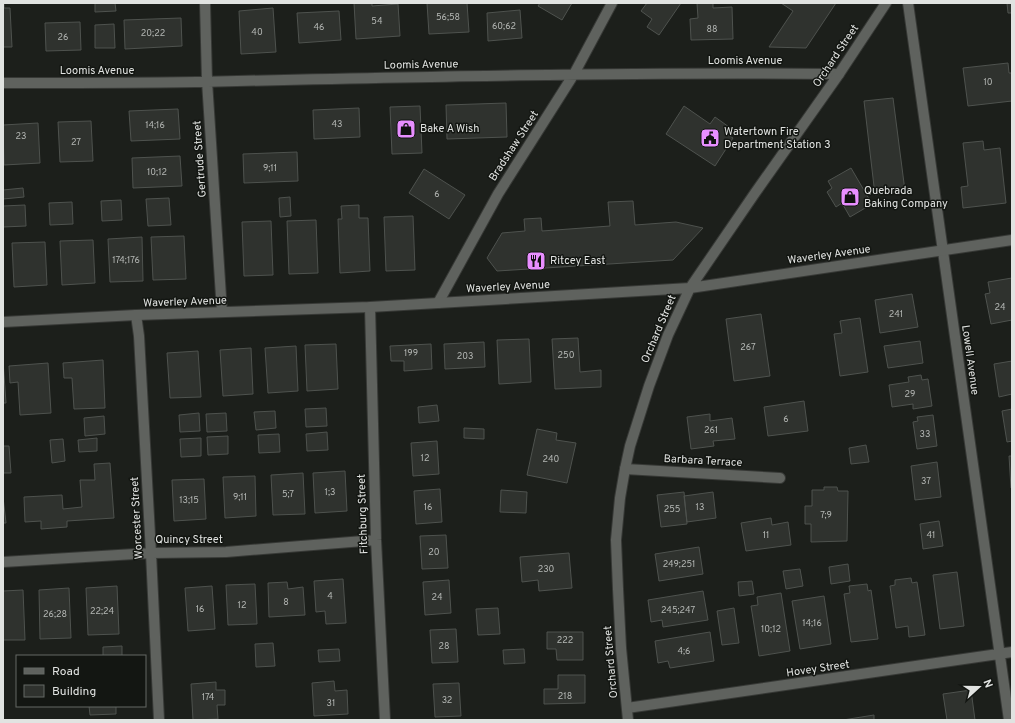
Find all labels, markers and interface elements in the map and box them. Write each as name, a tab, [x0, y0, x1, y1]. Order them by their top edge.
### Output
house number: 56;58	[436, 12, 460, 23]
house number: 54	[371, 16, 383, 27]
house number: 60;62	[492, 21, 516, 32]
house number: 46	[314, 22, 324, 33]
street label: Orchard Street	[810, 22, 862, 90]
house number: 88	[707, 24, 718, 35]
house number: 40	[251, 27, 263, 38]
house number: 20;22	[141, 28, 165, 39]
house number: 26	[58, 32, 68, 43]
street label: Loomis Avenue	[708, 54, 782, 68]
street label: Loomis Avenue	[384, 57, 459, 73]
street label: Loomis Avenue	[60, 64, 134, 78]
house number: 10	[983, 77, 993, 88]
street label: Bradshaw Street	[486, 108, 542, 184]
shop icon: Bake A Wish	[395, 118, 417, 140]
house number: 43	[331, 119, 343, 130]
house number: 14;16	[145, 120, 165, 131]
street label: Gertrude Street	[190, 120, 210, 198]
place label: Bake A Wish	[420, 122, 479, 136]
place label: Watertown Fire Department Station 3	[724, 125, 831, 152]
public building icon: Watertown Fire Department Station 3	[699, 127, 721, 149]
house number: 23	[16, 131, 26, 142]
house number: 27	[71, 137, 81, 148]
house number: 9;11	[263, 163, 277, 174]
house number: 10;12	[147, 167, 167, 178]
place label: Quebrada Baking Company	[864, 184, 948, 211]
shop icon: Quebrada Baking Company	[839, 186, 861, 208]
house number: 6	[434, 189, 440, 200]
street label: Waverley Avenue	[786, 242, 872, 268]
restaurant icon: Ritcey East	[525, 250, 547, 272]
place label: Ritcey East	[550, 254, 605, 268]
house number: 174;176	[112, 255, 140, 266]
street label: Waverley Avenue	[466, 278, 550, 296]
street label: Orchard Street	[638, 293, 680, 365]
street label: Waverley Avenue	[143, 294, 227, 310]
house number: 24	[994, 302, 1006, 313]
house number: 241	[889, 309, 903, 320]
street label: Lowell Avenue	[958, 324, 982, 396]
house number: 267	[740, 342, 756, 353]
house number: 199	[404, 348, 418, 359]
house number: 250	[558, 350, 575, 361]
house number: 203	[457, 351, 473, 362]
house number: 29	[905, 389, 915, 400]
house number: 6	[783, 414, 789, 425]
house number: 261	[704, 425, 718, 436]
house number: 33	[920, 429, 930, 440]
street label: Barbara Terrace	[663, 452, 743, 470]
house number: 12	[421, 453, 429, 464]
house number: 240	[543, 454, 560, 465]
street label: Fitchburg Street	[355, 474, 371, 554]
street label: Worcester Street	[128, 476, 146, 560]
house number: 37	[921, 476, 931, 487]
house number: 1;3	[325, 487, 335, 498]
house number: 5;7	[282, 489, 294, 500]
house number: 9;11	[233, 492, 247, 503]
house number: 13;15	[179, 495, 199, 506]
house number: 16	[424, 502, 432, 513]
house number: 13	[696, 502, 704, 513]
house number: 255	[664, 504, 680, 515]
house number: 7;9	[820, 510, 832, 521]
house number: 11	[763, 530, 769, 541]
house number: 41	[927, 530, 935, 541]
street label: Quincy Street	[155, 533, 223, 547]
house number: 20	[428, 547, 440, 558]
house number: 249;251	[663, 559, 695, 570]
house number: 230	[538, 564, 555, 575]
house number: 4	[327, 591, 333, 602]
house number: 24	[431, 592, 443, 603]
house number: 8	[283, 597, 289, 608]
house number: 12	[238, 600, 246, 611]
house number: 16	[196, 604, 204, 615]
house number: 245;247	[661, 605, 695, 616]
house number: 22;24	[90, 606, 114, 617]
house number: 26;28	[43, 609, 67, 620]
house number: 14;16	[802, 618, 822, 629]
house number: 10;12	[761, 624, 781, 635]
street label: Orchard Street	[601, 625, 621, 699]
house number: 222	[557, 635, 573, 646]
house number: 28	[438, 641, 450, 652]
house number: 4;6	[678, 646, 691, 657]
legend	[16, 655, 146, 707]
street label: Hovey Street	[785, 658, 851, 680]
text: Road	[52, 664, 80, 680]
north arrow	[959, 667, 999, 707]
text: N	[979, 678, 995, 690]
text: Building	[52, 684, 96, 700]
house number: 218	[558, 691, 572, 702]
house number: 174	[202, 692, 215, 703]
house number: 32	[442, 695, 452, 706]
house number: 31	[327, 698, 335, 709]

